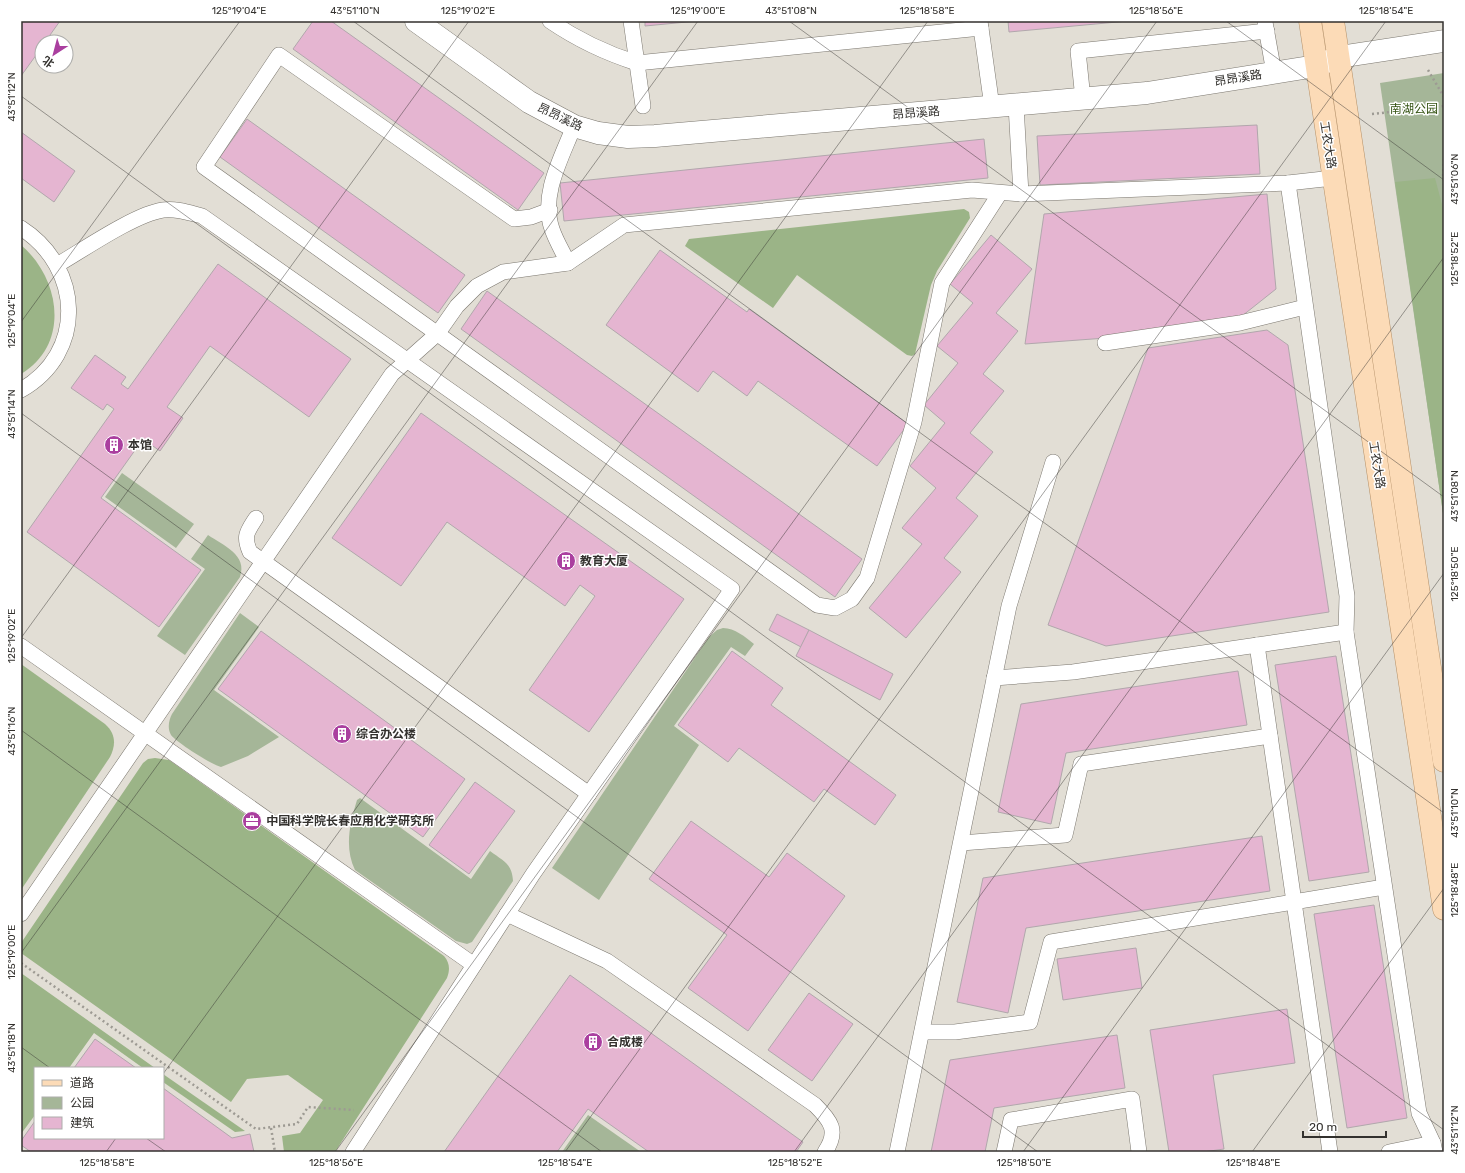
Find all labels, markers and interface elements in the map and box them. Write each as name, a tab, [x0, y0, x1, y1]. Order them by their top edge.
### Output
text: 125°19'04"E	[212, 5, 266, 17]
text: 43°51'10"N	[330, 5, 380, 17]
text: 125°19'02"E	[441, 5, 495, 17]
text: 125°19'00"E	[671, 5, 725, 17]
text: 43°51'08"N	[765, 5, 817, 17]
text: 125°18'58"E	[900, 5, 954, 17]
text: 125°18'56"E	[1129, 5, 1183, 17]
text: 125°18'54"E	[1359, 5, 1413, 17]
north arrow	[34, 34, 74, 74]
text: 北	[40, 53, 57, 70]
street label: 昂昂溪路	[1213, 67, 1263, 89]
text: 43°51'12"N	[6, 72, 18, 122]
street label: 昂昂溪路	[535, 101, 585, 133]
park label: 南湖公园	[1390, 102, 1438, 116]
street label: 昂昂溪路	[891, 104, 941, 122]
street label: 工农大路	[1317, 120, 1339, 170]
text: 43°51'06"N	[1449, 153, 1461, 205]
text: 125°18'52"E	[1449, 232, 1461, 286]
text: 125°19'04"E	[6, 294, 18, 348]
text: 43°51'14"N	[6, 389, 18, 439]
building icon: 本馆	[103, 434, 125, 456]
place label: 本馆	[128, 438, 152, 452]
street label: 工农大路	[1366, 440, 1388, 490]
text: 43°51'08"N	[1449, 470, 1461, 522]
text: 125°18'50"E	[1449, 547, 1461, 601]
building icon: 教育大厦	[555, 550, 577, 572]
place label: 教育大厦	[580, 554, 628, 568]
text: 125°19'02"E	[6, 609, 18, 663]
text: 43°51'16"N	[6, 706, 18, 756]
building icon: 综合办公楼	[331, 723, 353, 745]
place label: 综合办公楼	[356, 727, 416, 741]
text: 43°51'10"N	[1449, 788, 1461, 838]
office icon: 中国科学院长春应用化学研究所	[241, 810, 263, 832]
place label: 中国科学院长春应用化学研究所	[266, 814, 434, 828]
text: 125°18'48"E	[1449, 863, 1461, 917]
text: 125°19'00"E	[6, 925, 18, 979]
text: 43°51'18"N	[6, 1023, 18, 1073]
building icon: 合成楼	[582, 1031, 604, 1053]
place label: 合成楼	[607, 1035, 643, 1049]
legend	[34, 1067, 164, 1139]
text: 道路	[70, 1076, 94, 1090]
text: 公园	[70, 1096, 94, 1110]
text: 43°51'12"N	[1449, 1105, 1461, 1155]
scale bar	[1303, 1113, 1386, 1139]
text: 建筑	[70, 1116, 94, 1130]
text: 20 m	[1309, 1120, 1337, 1134]
text: 125°18'58"E	[80, 1157, 134, 1169]
text: 125°18'56"E	[309, 1157, 363, 1169]
text: 125°18'54"E	[538, 1157, 592, 1169]
text: 125°18'52"E	[768, 1157, 822, 1169]
text: 125°18'50"E	[997, 1157, 1051, 1169]
text: 125°18'48"E	[1226, 1157, 1280, 1169]

